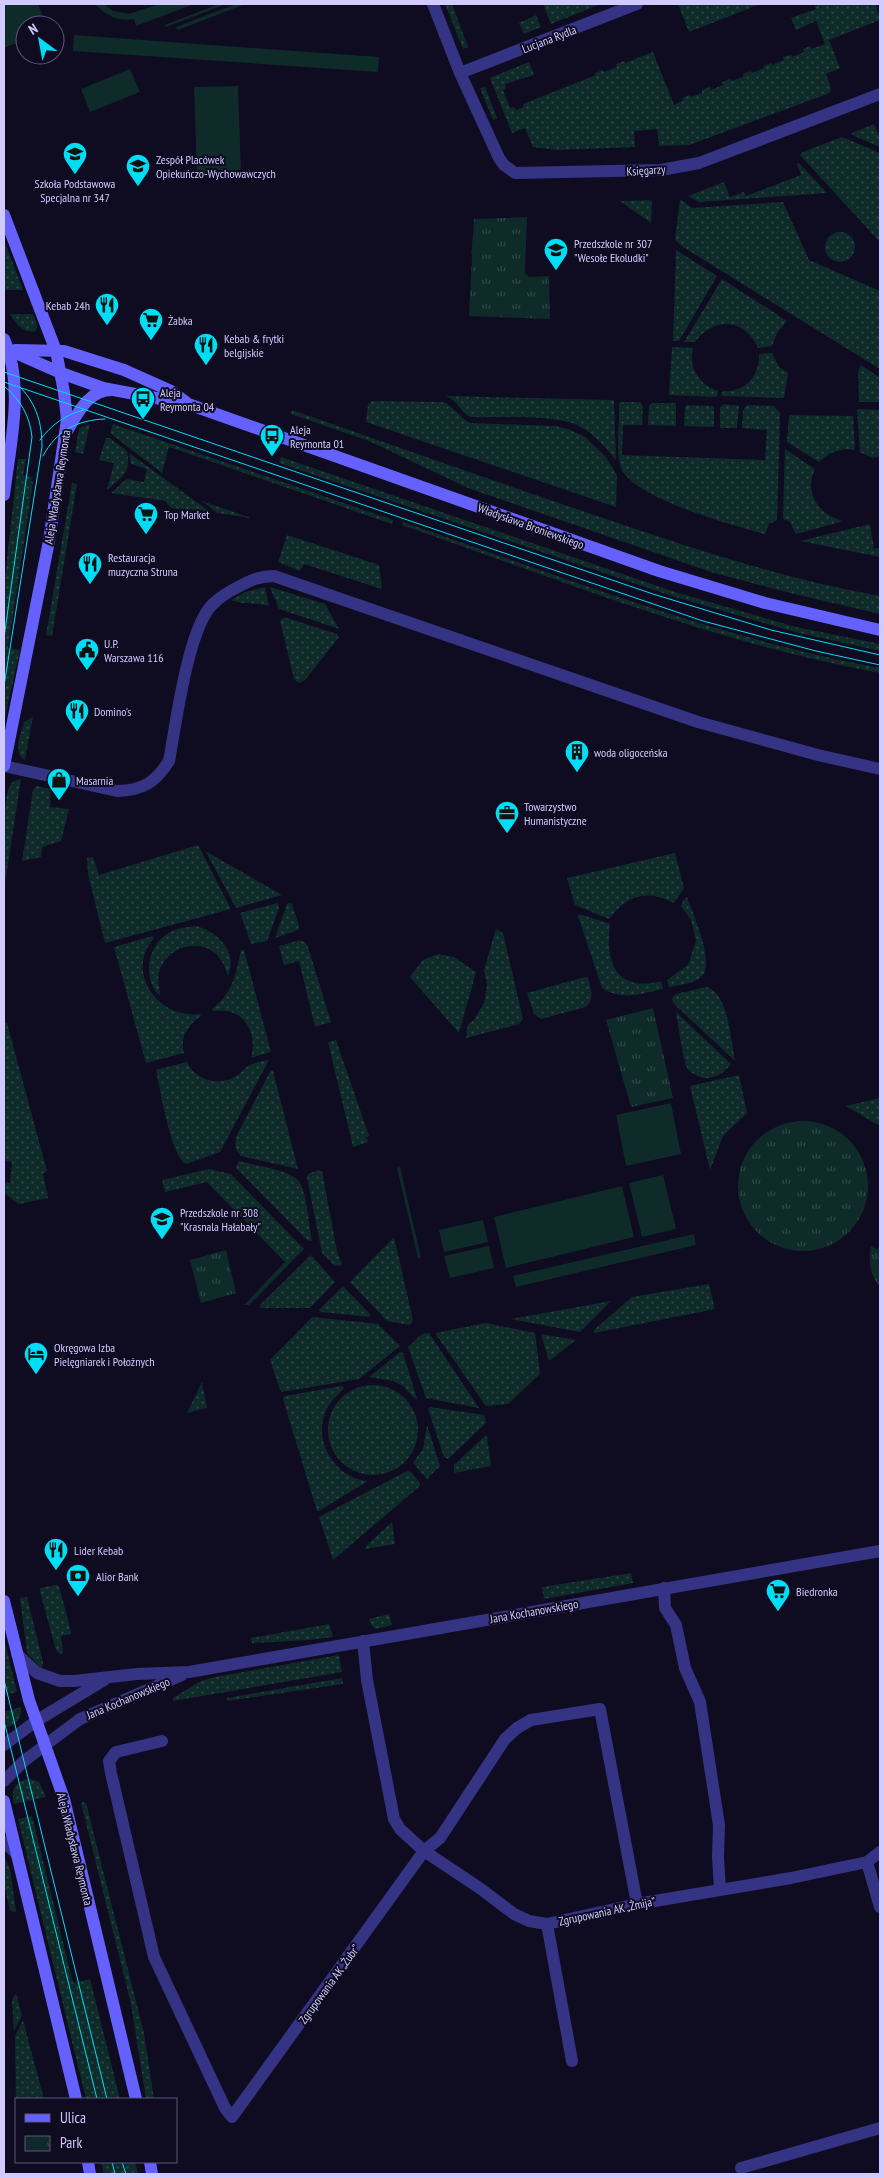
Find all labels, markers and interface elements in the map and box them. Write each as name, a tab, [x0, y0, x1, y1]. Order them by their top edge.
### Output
north arrow	[15, 15, 65, 65]
text: N	[25, 19, 41, 39]
street label: Lucjana Rydla	[520, 22, 578, 56]
school or university icon: Szkoła Podstawowa Specjalna nr 347	[62, 141, 88, 175]
place label: Zespół Placówek Opiekuńczo-Wychowawczych	[156, 152, 276, 181]
school or university icon: Zespół Placówek Opiekuńczo-Wychowawczych	[125, 153, 151, 187]
street label: Księgarzy	[626, 161, 667, 179]
place label: Szkoła Podstawowa Specjalna nr 347	[35, 176, 116, 205]
place label: Przedszkole nr 307 "Wesołe Ekoludki"	[574, 236, 652, 265]
school or university icon: Przedszkole nr 307 "Wesołe Ekoludki"	[543, 237, 569, 271]
restaurant icon: Kebab 24h	[94, 292, 120, 326]
place label: Kebab 24h	[46, 298, 90, 313]
supermarket icon: Żabka	[138, 307, 164, 341]
place label: Żabka	[168, 313, 193, 328]
place label: Kebab & frytki belgijskie	[224, 331, 284, 360]
restaurant icon: Kebab & frytki belgijskie	[193, 332, 219, 366]
place label: Aleja Reymonta 04	[160, 385, 215, 414]
bus stop icon: Aleja Reymonta 04	[130, 386, 156, 420]
place label: Aleja Reymonta 01	[290, 422, 344, 451]
bus stop icon: Aleja Reymonta 01	[259, 423, 285, 457]
street label: Aleja Władysława Reymonta	[41, 429, 73, 545]
street label: Władysława Broniewskiego	[476, 500, 586, 552]
supermarket icon: Top Market	[133, 501, 159, 535]
place label: Top Market	[164, 507, 210, 522]
place label: Restauracja muzyczna Struna	[108, 550, 178, 579]
restaurant icon: Restauracja muzyczna Struna	[77, 551, 103, 585]
place label: U.P. Warszawa 116	[104, 636, 164, 665]
public building icon: U.P. Warszawa 116	[74, 637, 100, 671]
restaurant icon: Domino's	[64, 698, 90, 732]
place label: Domino's	[94, 704, 131, 719]
building icon: woda oligoceńska	[564, 739, 590, 773]
place label: woda oligoceńska	[594, 745, 668, 760]
shop icon: Masarnia	[46, 767, 72, 801]
place label: Masarnia	[76, 773, 113, 788]
place label: Towarzystwo Humanistyczne	[524, 799, 587, 828]
office icon: Towarzystwo Humanistyczne	[494, 800, 520, 834]
place label: Przedszkole nr 308 "Krasnala Hałabały"	[180, 1205, 261, 1234]
school or university icon: Przedszkole nr 308 "Krasnala Hałabały"	[149, 1206, 175, 1240]
place label: Okręgowa Izba Pielęgniarek i Położnych	[54, 1340, 155, 1369]
hotel icon: Okręgowa Izba Pielęgniarek i Położnych	[23, 1341, 49, 1375]
restaurant icon: Lider Kebab	[43, 1537, 69, 1571]
place label: Lider Kebab	[74, 1543, 123, 1558]
bank icon: Alior Bank	[65, 1563, 91, 1597]
place label: Alior Bank	[96, 1569, 139, 1584]
supermarket icon: Biedronka	[765, 1578, 791, 1612]
place label: Biedronka	[796, 1584, 838, 1599]
street label: Jana Kochanowskiego	[488, 1596, 579, 1626]
street label: Jana Kochanowskiego	[83, 1674, 172, 1723]
street label: Aleja Władysława Reymonta	[54, 1791, 96, 1907]
street label: Zgrupowania AK „Żmija”	[557, 1893, 657, 1929]
street label: Zgrupowania AK „Żubr”	[295, 1941, 363, 2027]
legend	[15, 2098, 178, 2163]
text: Ulica	[60, 2108, 86, 2127]
text: Park	[60, 2133, 82, 2152]

